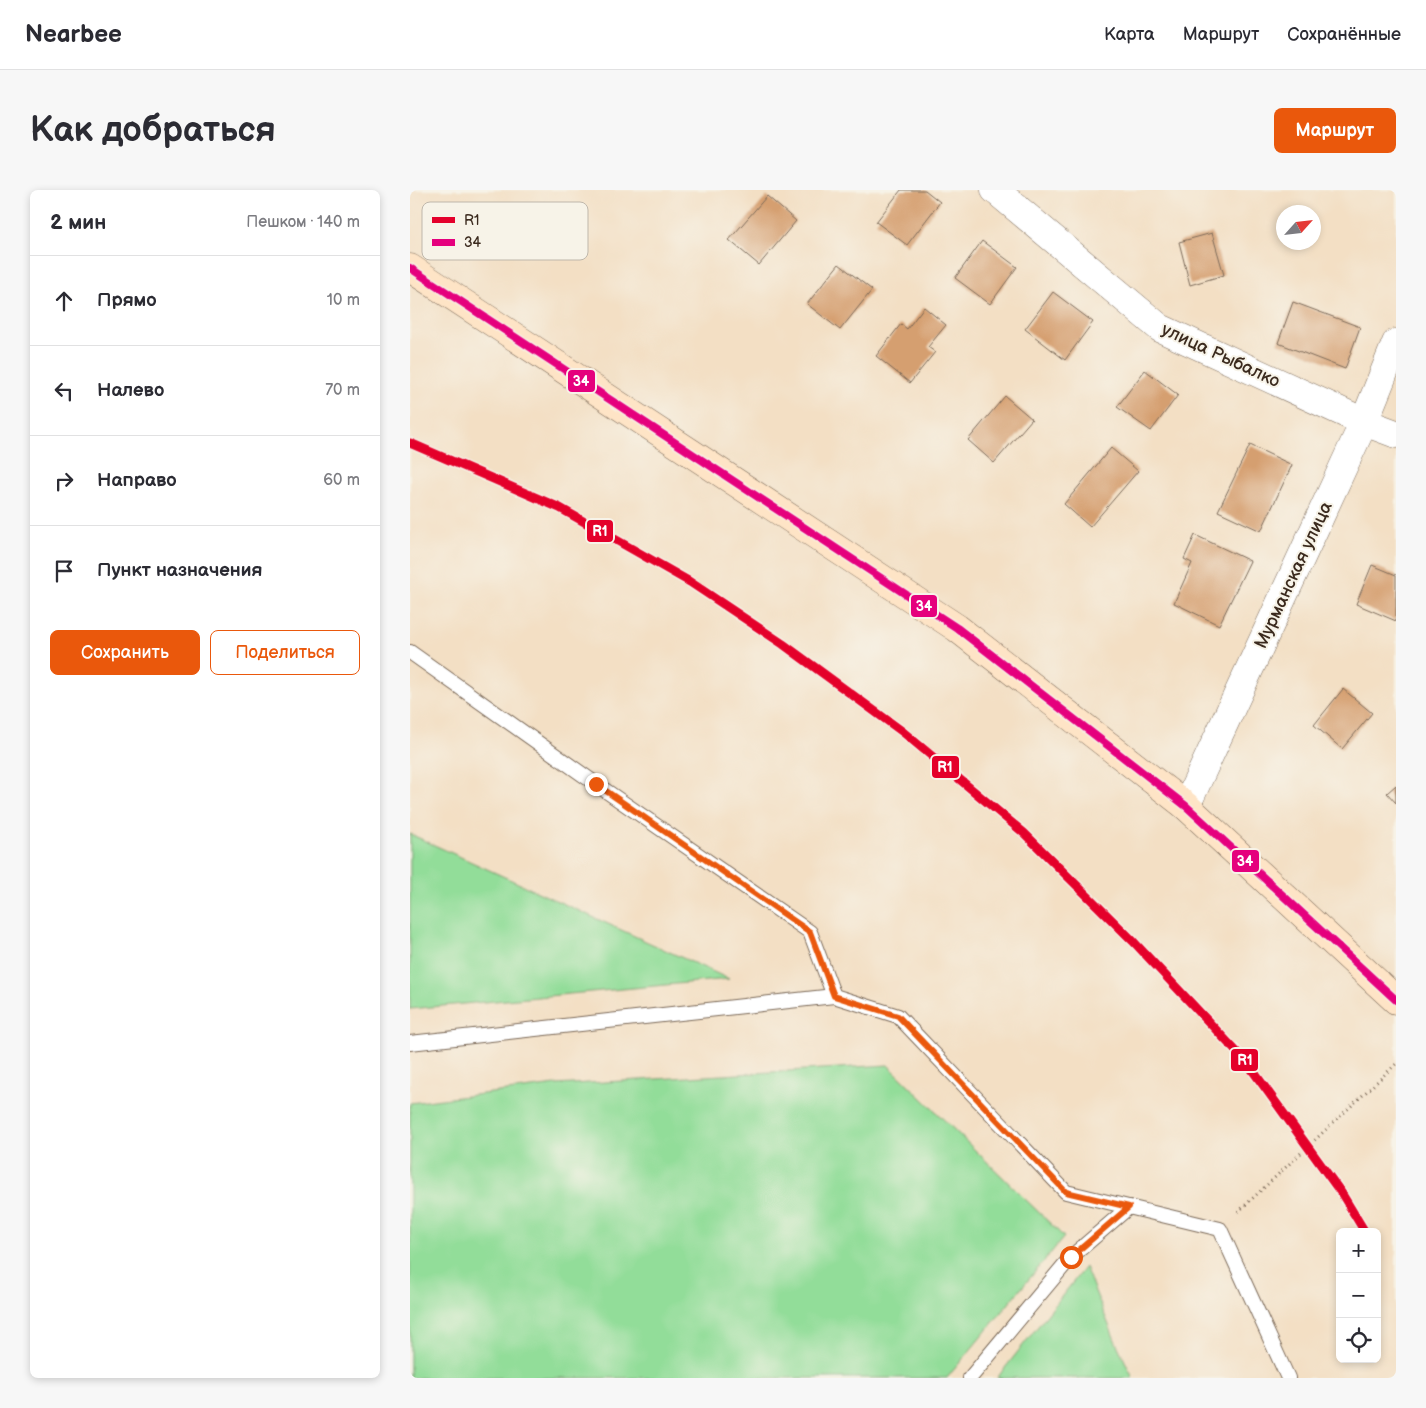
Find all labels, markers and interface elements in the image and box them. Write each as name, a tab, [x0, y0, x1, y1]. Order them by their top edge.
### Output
text: Nearbee	[25, 20, 122, 49]
text: Карта	[1104, 24, 1155, 45]
text: Маршрут	[1183, 24, 1259, 45]
text: Сохранённые	[1287, 24, 1401, 45]
button: Маршрут	[1274, 108, 1396, 153]
text: Как добраться	[30, 109, 276, 152]
legend	[422, 202, 588, 260]
north arrow	[1276, 205, 1321, 250]
text: 2 мин	[50, 210, 106, 235]
text: R1	[464, 212, 479, 229]
text: Пешком · 140 m	[246, 213, 360, 232]
text: 34	[464, 234, 482, 251]
icon: ahead	[50, 287, 78, 315]
text: Прямо	[97, 289, 157, 312]
text: 10 m	[327, 291, 360, 310]
street label: улица Рыбалко	[1158, 319, 1283, 392]
line badge: 34	[567, 369, 596, 393]
text: 34	[573, 373, 590, 390]
icon: left	[50, 377, 78, 405]
text: Налево	[97, 379, 164, 402]
text: 70 m	[325, 381, 360, 400]
icon: right	[50, 467, 78, 495]
text: Направо	[97, 469, 177, 492]
text: 60 m	[323, 471, 360, 490]
street label: Мурманская улица	[1250, 498, 1337, 652]
line badge: R1	[586, 519, 614, 543]
text: R1	[592, 523, 608, 540]
icon: arrive	[50, 557, 78, 585]
text: Пункт назначения	[97, 559, 262, 582]
line badge: 34	[910, 594, 938, 618]
text: 34	[916, 598, 933, 615]
button: Сохранить	[50, 630, 200, 675]
button: Поделиться	[210, 630, 360, 675]
line badge: R1	[931, 755, 960, 779]
text: R1	[937, 759, 953, 776]
route end	[585, 773, 608, 796]
line badge: 34	[1231, 849, 1260, 873]
text: 34	[1237, 853, 1254, 870]
line badge: R1	[1230, 1048, 1259, 1072]
text: R1	[1237, 1052, 1253, 1069]
map controls	[1336, 1228, 1381, 1363]
button: +	[1336, 1228, 1381, 1273]
route start	[1060, 1246, 1083, 1269]
button: −	[1336, 1273, 1381, 1318]
button: locate	[1336, 1318, 1381, 1363]

